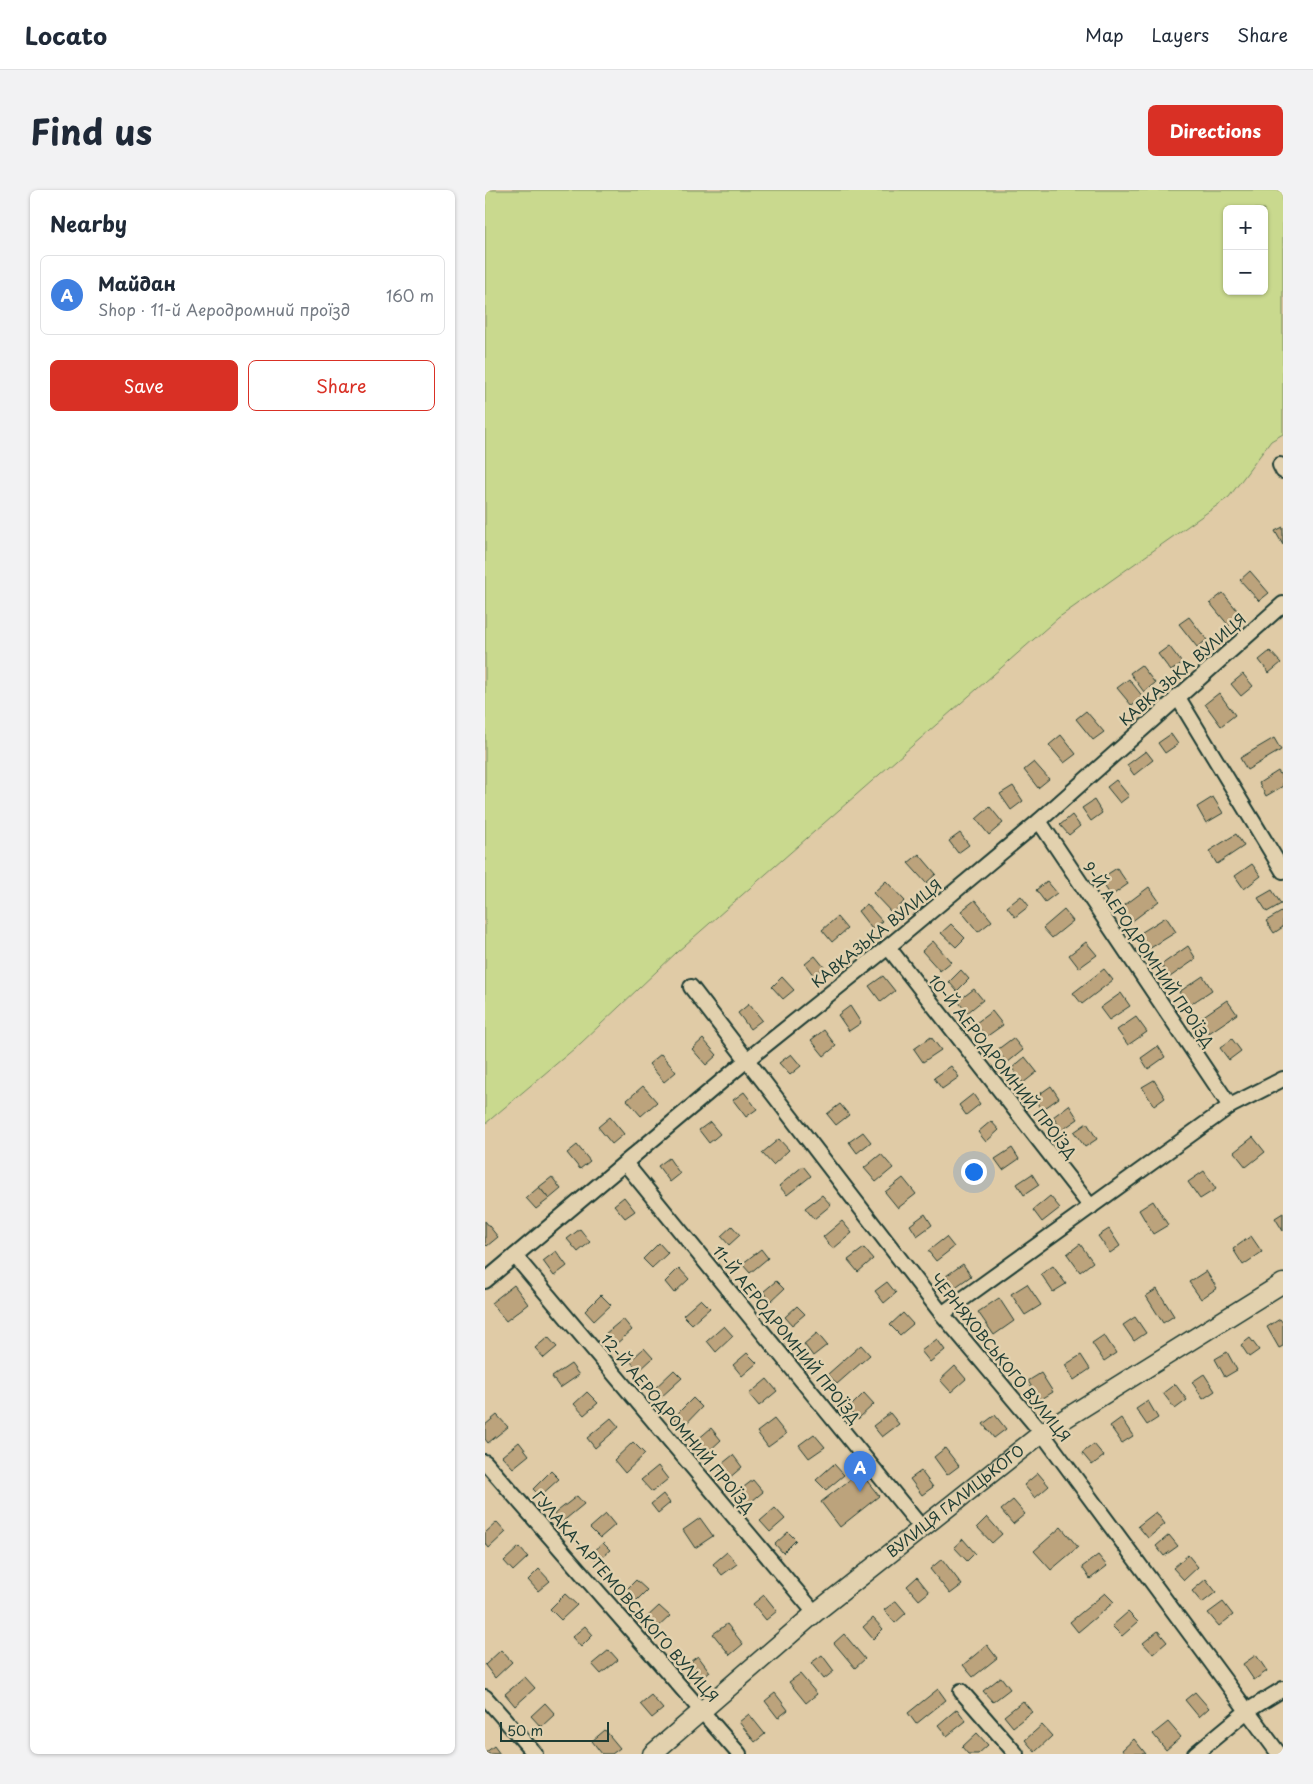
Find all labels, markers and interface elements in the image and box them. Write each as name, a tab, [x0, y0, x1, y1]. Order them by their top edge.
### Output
text: Locato	[25, 17, 107, 53]
text: Map	[1085, 21, 1124, 48]
text: Layers	[1152, 21, 1209, 48]
text: Share	[1237, 21, 1288, 48]
text: Find us	[30, 104, 152, 157]
button: Directions	[1148, 105, 1283, 156]
map controls	[1223, 205, 1268, 295]
button: +	[1223, 205, 1268, 250]
text: Nearby	[50, 207, 127, 239]
button: −	[1223, 250, 1268, 295]
text: Майдан	[98, 269, 176, 297]
text: A	[61, 283, 73, 307]
text: 160 m	[386, 283, 434, 307]
text: Shop · 11-й Аеродромний проїзд	[98, 297, 350, 321]
button: Save	[50, 360, 238, 411]
button: Share	[248, 360, 435, 411]
street label: КАВКАЗЬКА ВУЛИЦЯ	[1113, 607, 1251, 731]
street label: 9-Й АЕРОДРОМНИЙ ПРОЇЗД	[1078, 857, 1220, 1052]
street label: КАВКАЗЬКА ВУЛИЦЯ	[806, 873, 946, 993]
street label: 10-Й АЕРОДРОМНИЙ ПРОЇЗД	[924, 969, 1083, 1164]
your location	[961, 1159, 987, 1185]
street label: 11-Й АЕРОДРОМНИЙ ПРОЇЗД	[708, 1240, 867, 1428]
street label: ЧЕРНЯХОВСЬКОГО ВУЛИЦЯ	[926, 1268, 1077, 1446]
street label: 12-Й АЕРОДРОМНИЙ ПРОЇЗД	[596, 1328, 761, 1518]
street label: ВУЛИЦЯ ГАЛИЦЬКОГО	[881, 1438, 1029, 1562]
pin: A	[844, 1451, 876, 1492]
street label: ГУЛАКА-АРТЕМОВСЬКОГО ВУЛИЦЯ	[528, 1485, 724, 1707]
scale bar	[500, 1719, 609, 1742]
text: 50 m	[507, 1720, 543, 1741]

